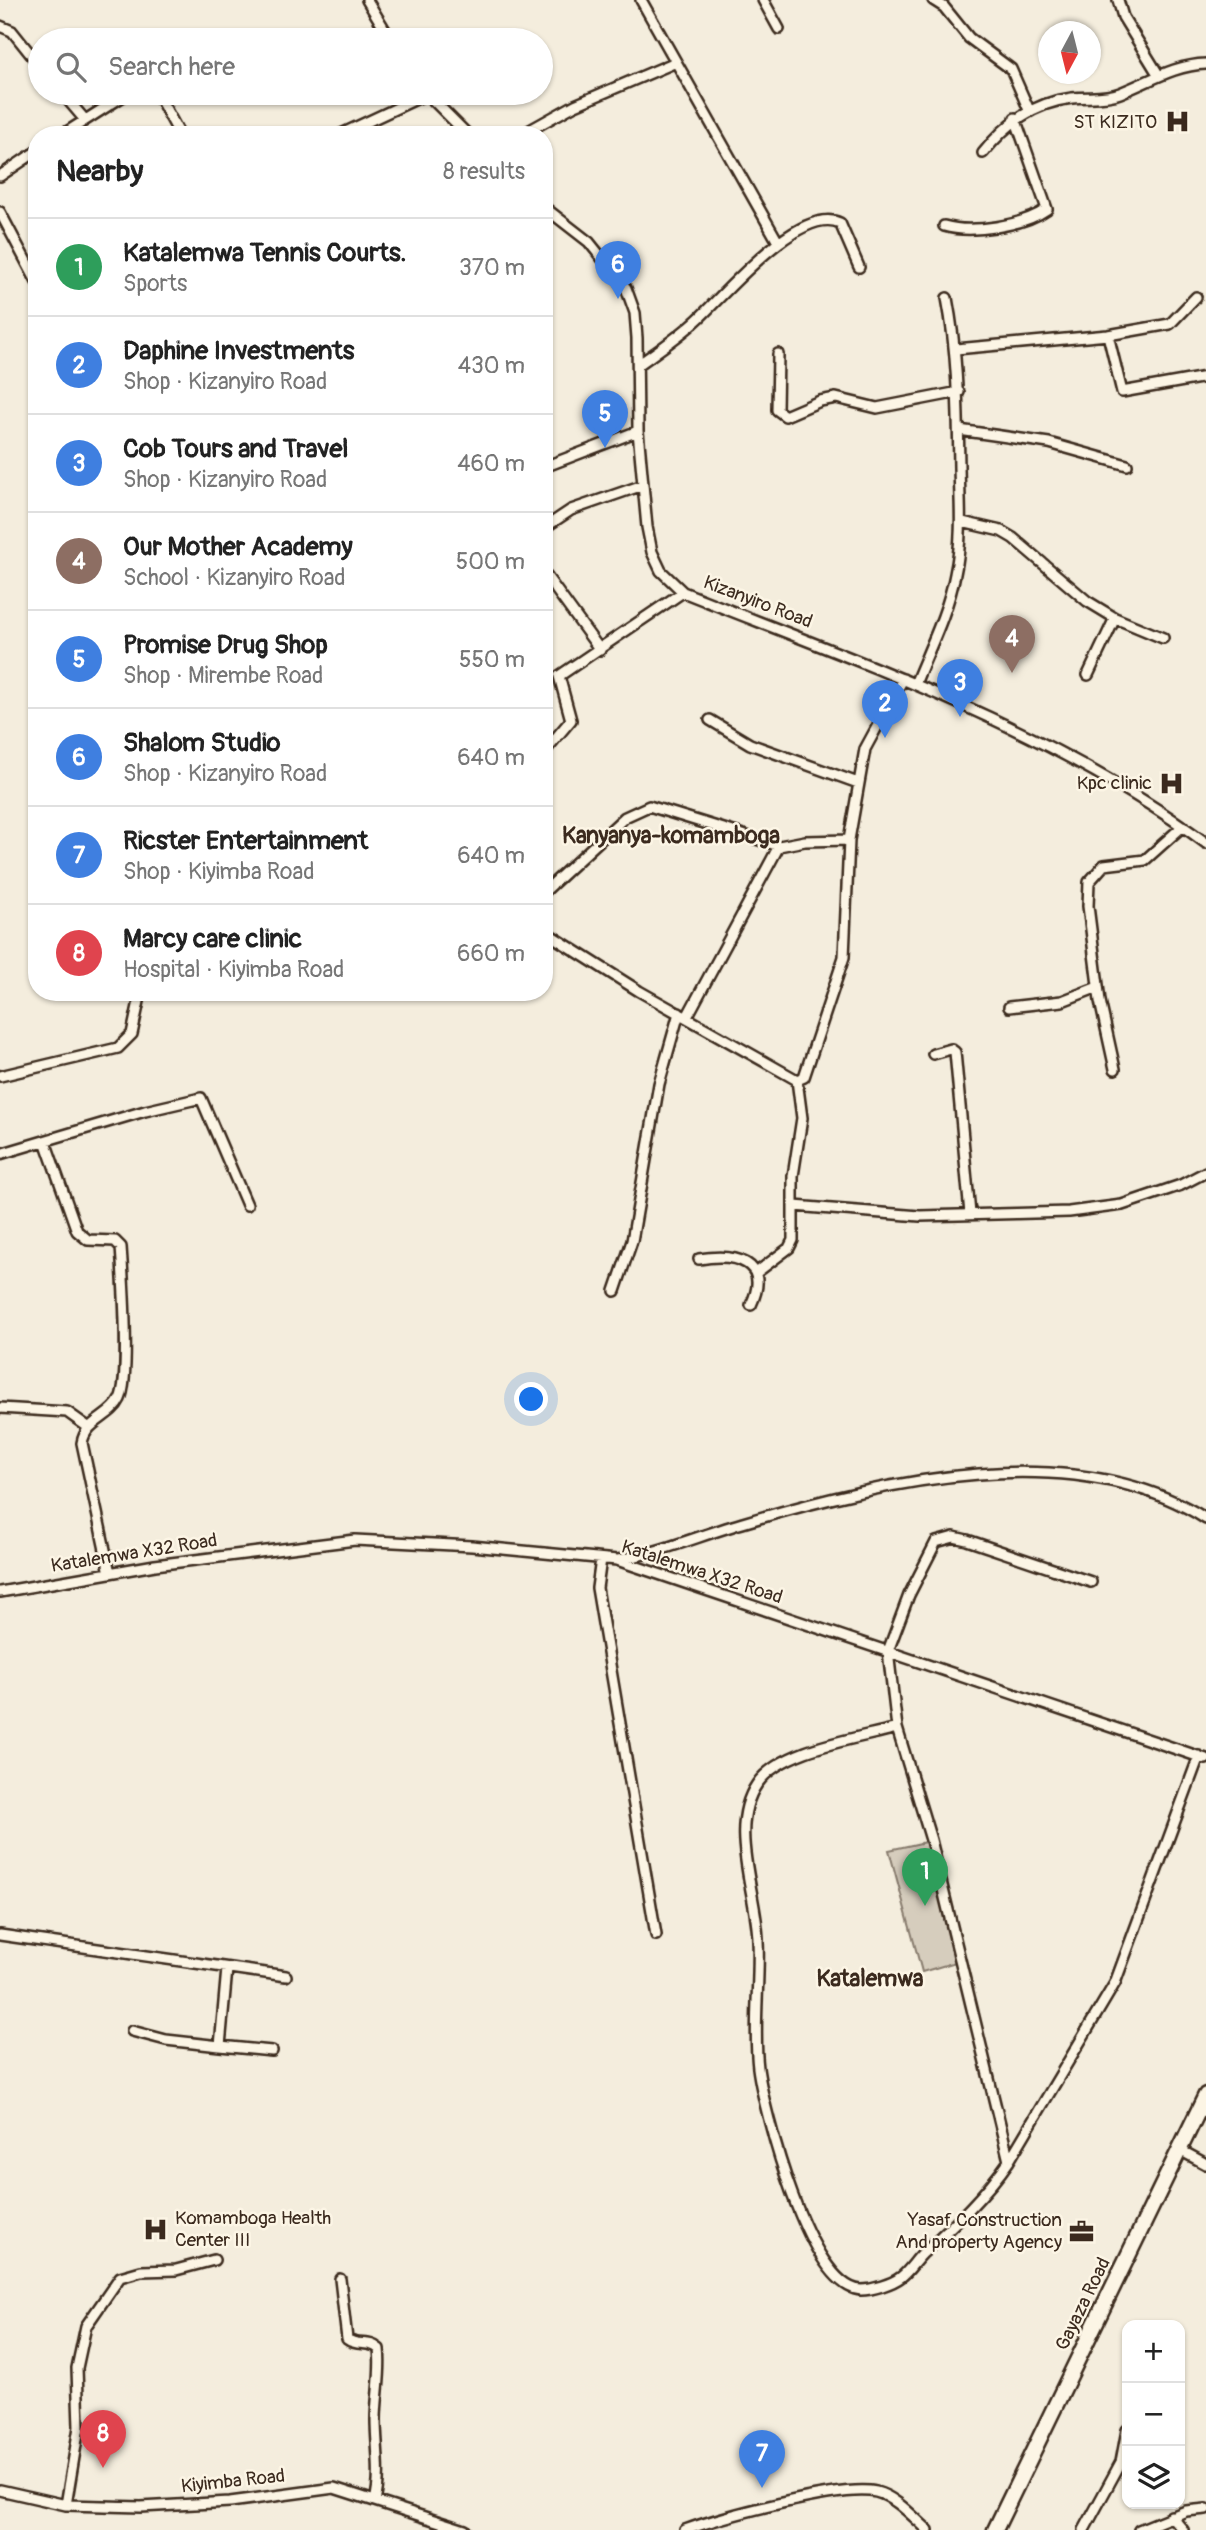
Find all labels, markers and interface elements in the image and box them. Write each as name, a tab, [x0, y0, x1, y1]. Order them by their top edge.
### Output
north arrow	[1038, 21, 1101, 84]
search box	[28, 28, 553, 105]
icon: search	[52, 48, 90, 86]
text: Search here	[108, 51, 235, 83]
hospital icon: ST KIZITO	[1163, 108, 1191, 136]
place label: ST KIZITO	[1074, 110, 1157, 134]
text: Nearby	[56, 153, 143, 190]
text: 8 results	[443, 157, 525, 186]
text: Katalemwa Tennis Courts.	[123, 237, 406, 269]
pin: 6	[595, 241, 641, 299]
text: 1	[75, 253, 84, 282]
text: 370 m	[459, 253, 525, 282]
text: Sports	[123, 269, 187, 298]
text: Daphine Investments	[123, 335, 354, 367]
text: 2	[73, 351, 85, 380]
text: 430 m	[458, 351, 525, 380]
text: Shop · Kizanyiro Road	[123, 367, 327, 396]
pin: 5	[582, 390, 628, 448]
text: Cob Tours and Travel	[123, 433, 348, 465]
text: 3	[73, 449, 85, 478]
text: 460 m	[457, 449, 525, 478]
text: Shop · Kizanyiro Road	[123, 465, 327, 494]
text: Our Mother Academy	[123, 531, 353, 563]
text: 4	[72, 547, 86, 576]
text: 500 m	[456, 547, 525, 576]
text: School · Kizanyiro Road	[123, 563, 346, 592]
street label: Kizanyiro Road	[700, 570, 816, 634]
pin: 4	[989, 615, 1035, 673]
text: Promise Drug Shop	[123, 629, 328, 661]
text: 5	[73, 645, 85, 674]
text: 550 m	[459, 645, 525, 674]
pin: 3	[937, 659, 983, 717]
text: Shop · Mirembe Road	[123, 661, 323, 690]
pin: 2	[862, 680, 908, 738]
text: Shalom Studio	[123, 727, 281, 759]
text: 6	[72, 743, 86, 772]
text: 640 m	[457, 743, 525, 772]
text: Shop · Kizanyiro Road	[123, 759, 327, 788]
hospital icon: Kpc clinic	[1158, 769, 1186, 797]
place label: Kpc clinic	[1077, 771, 1152, 795]
district label: Kanyanya-komamboga	[562, 821, 780, 850]
text: Ricster Entertainment	[123, 825, 368, 857]
text: 7	[73, 841, 85, 870]
text: 640 m	[457, 841, 525, 870]
text: Shop · Kiyimba Road	[123, 857, 314, 886]
text: Marcy care clinic	[123, 923, 302, 955]
text: 8	[73, 939, 85, 968]
text: 660 m	[457, 939, 525, 968]
text: Hospital · Kiyimba Road	[123, 955, 344, 984]
your location	[514, 1382, 548, 1416]
street label: Katalemwa X32 Road	[49, 1528, 219, 1578]
street label: Katalemwa X32 Road	[618, 1535, 786, 1609]
pin: 1	[902, 1848, 948, 1906]
district label: Katalemwa	[816, 1964, 924, 1993]
place label: Komamboga Health Center III	[175, 2206, 331, 2252]
place label: Yasaf Construction And property Agency	[895, 2208, 1062, 2254]
hospital icon: Komamboga Health Center III	[141, 2215, 169, 2243]
office icon: Yasaf Construction And property Agency	[1068, 2217, 1096, 2245]
street label: Gayaza Road	[1050, 2254, 1116, 2354]
map controls	[1122, 2320, 1185, 2509]
button: +	[1122, 2320, 1185, 2383]
button: −	[1122, 2383, 1185, 2446]
pin: 8	[80, 2410, 126, 2468]
pin: 7	[739, 2430, 785, 2488]
button: layers	[1122, 2446, 1185, 2509]
street label: Kiyimba Road	[180, 2464, 286, 2498]

